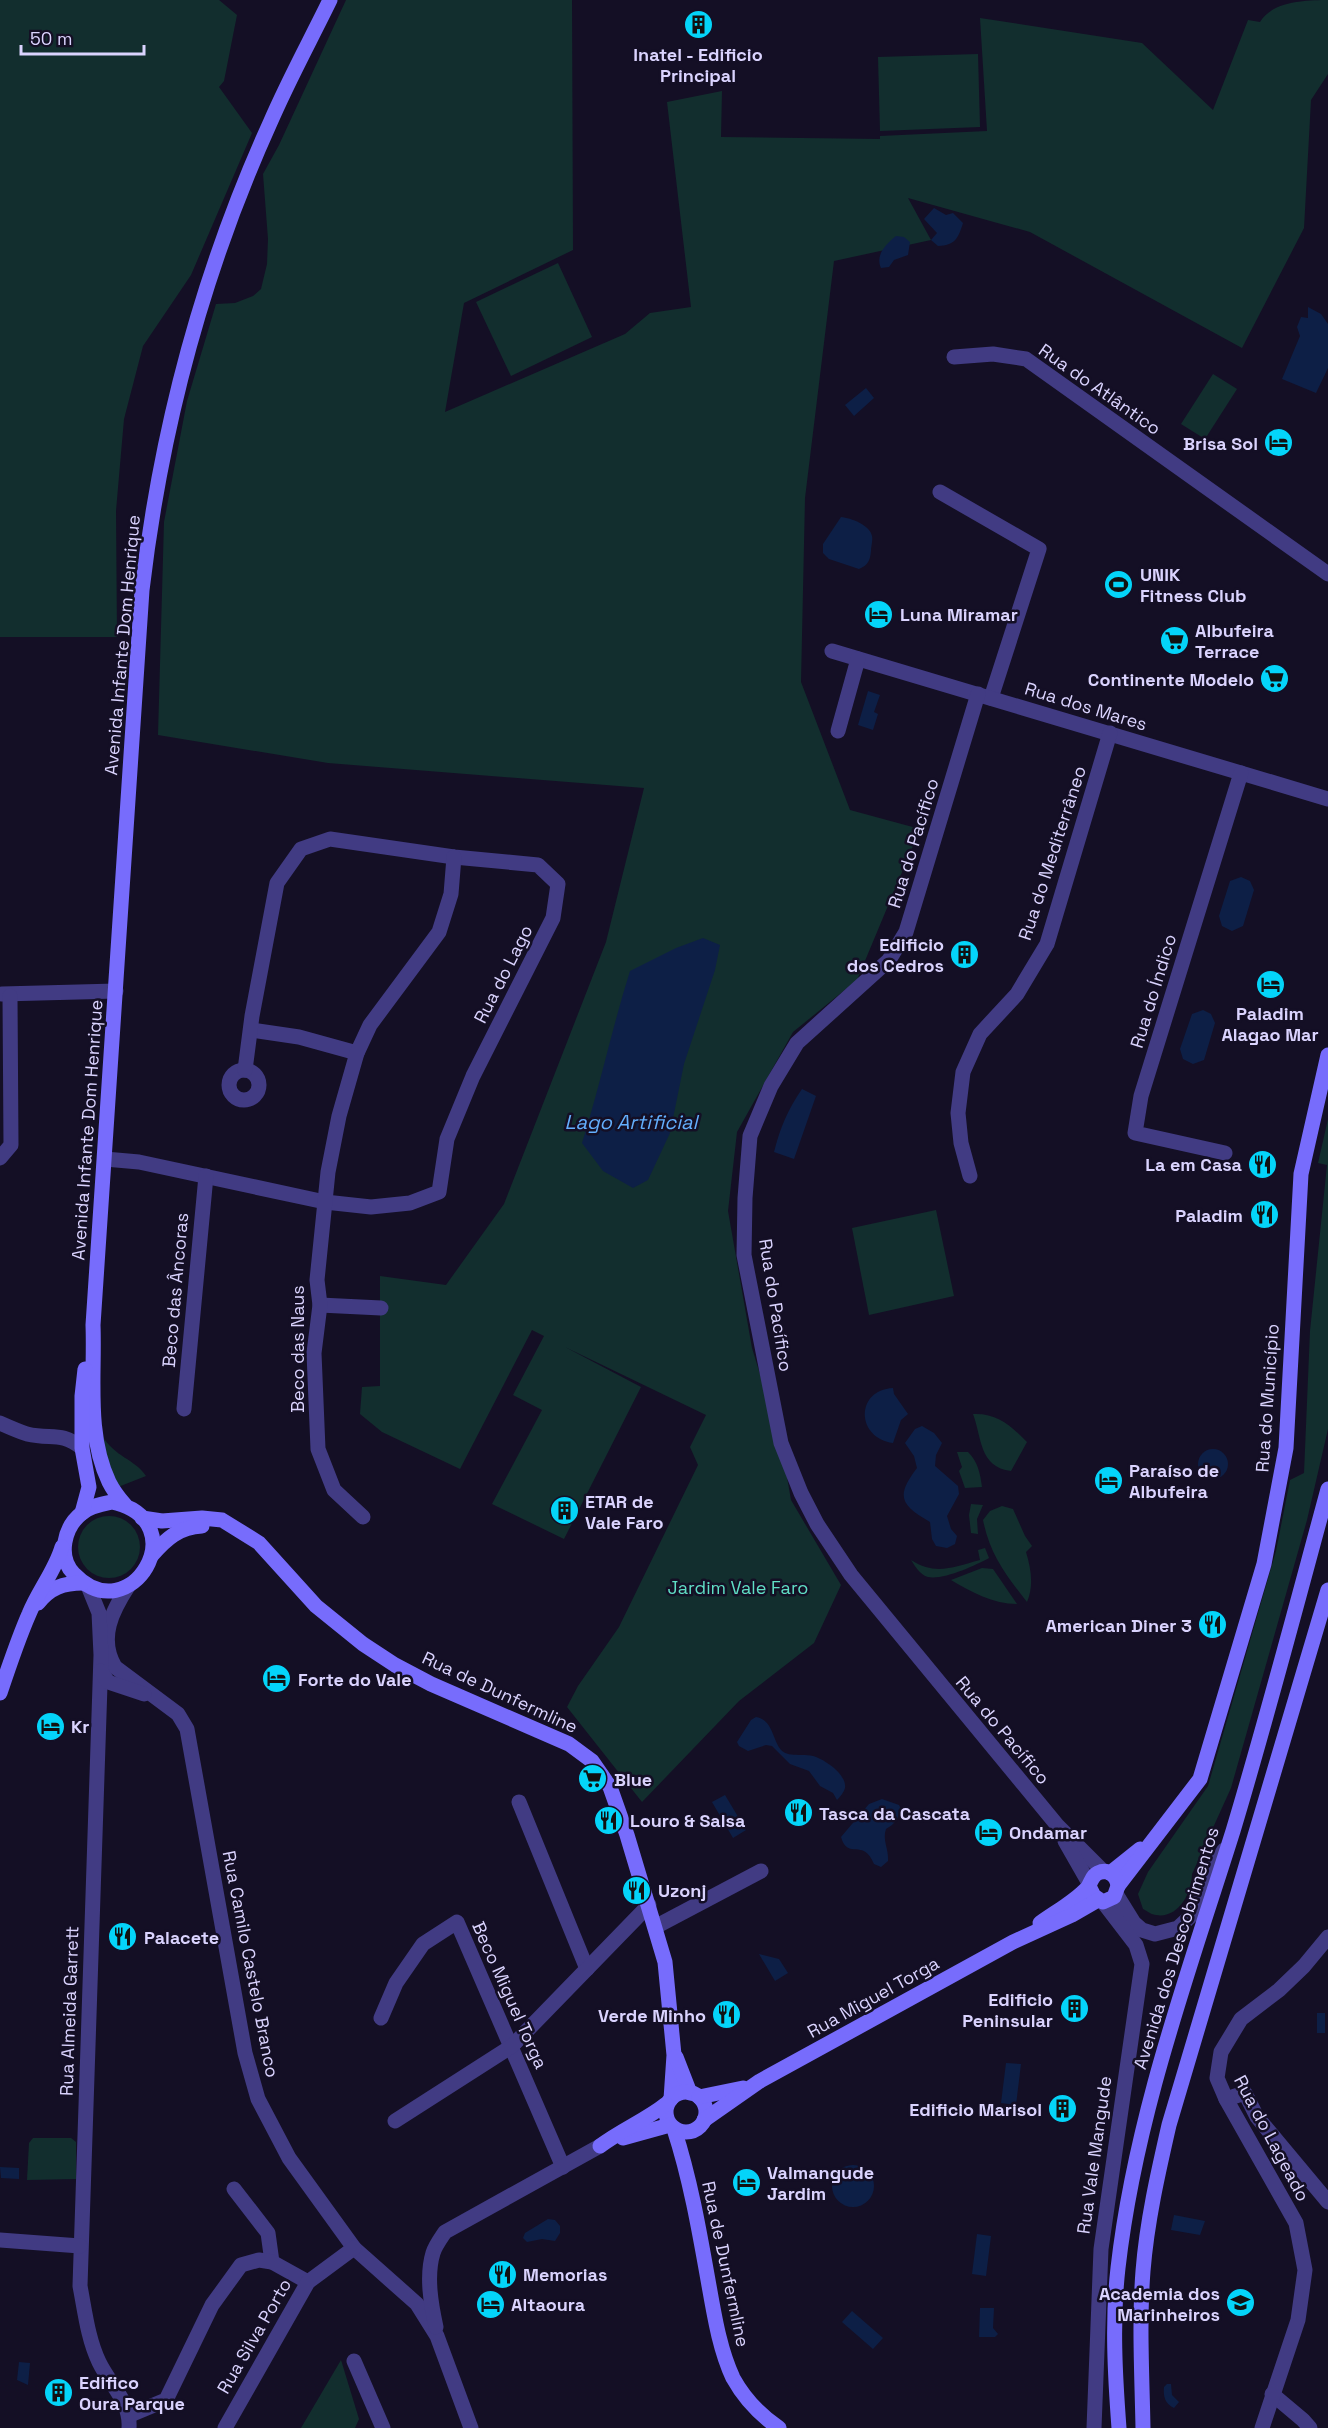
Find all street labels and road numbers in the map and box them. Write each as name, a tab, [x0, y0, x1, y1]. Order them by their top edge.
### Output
street label: Rua do Atlântico	[1034, 338, 1166, 440]
street label: Avenida Infante Dom Henrique	[99, 514, 145, 776]
street label: Rua dos Mares	[1022, 676, 1150, 736]
street label: Rua do Mediterrâneo	[1013, 763, 1091, 943]
street label: Rua do Pacífico	[882, 775, 944, 911]
street label: Rua do Lago	[468, 921, 538, 1027]
street label: Rua do Índico	[1125, 931, 1181, 1051]
street label: Avenida Infante Dom Henrique	[66, 999, 108, 1261]
street label: Beco das Âncoras	[157, 1212, 193, 1368]
street label: Rua do Pacífico	[754, 1237, 798, 1373]
street label: Beco das Naus	[286, 1285, 309, 1413]
street label: Rua do Município	[1250, 1323, 1284, 1473]
street label: Rua de Dunfermline	[419, 1646, 581, 1738]
street label: Rua do Pacífico	[951, 1671, 1055, 1789]
street label: Avenida dos Descobrimentos	[1128, 1824, 1224, 2072]
street label: Rua Camilo Castelo Branco	[218, 1849, 284, 2079]
street label: Beco Miguel Torga	[467, 1918, 553, 2072]
street label: Rua Almeida Garrett	[55, 1926, 83, 2096]
street label: Rua Miguel Torga	[803, 1951, 943, 2043]
street label: Rua do Lageado	[1229, 2071, 1315, 2205]
street label: Rua Vale Mangude	[1072, 2074, 1116, 2236]
street label: Rua de Dunfermline	[697, 2179, 755, 2349]
street label: Rua Silva Porto	[212, 2274, 296, 2398]

